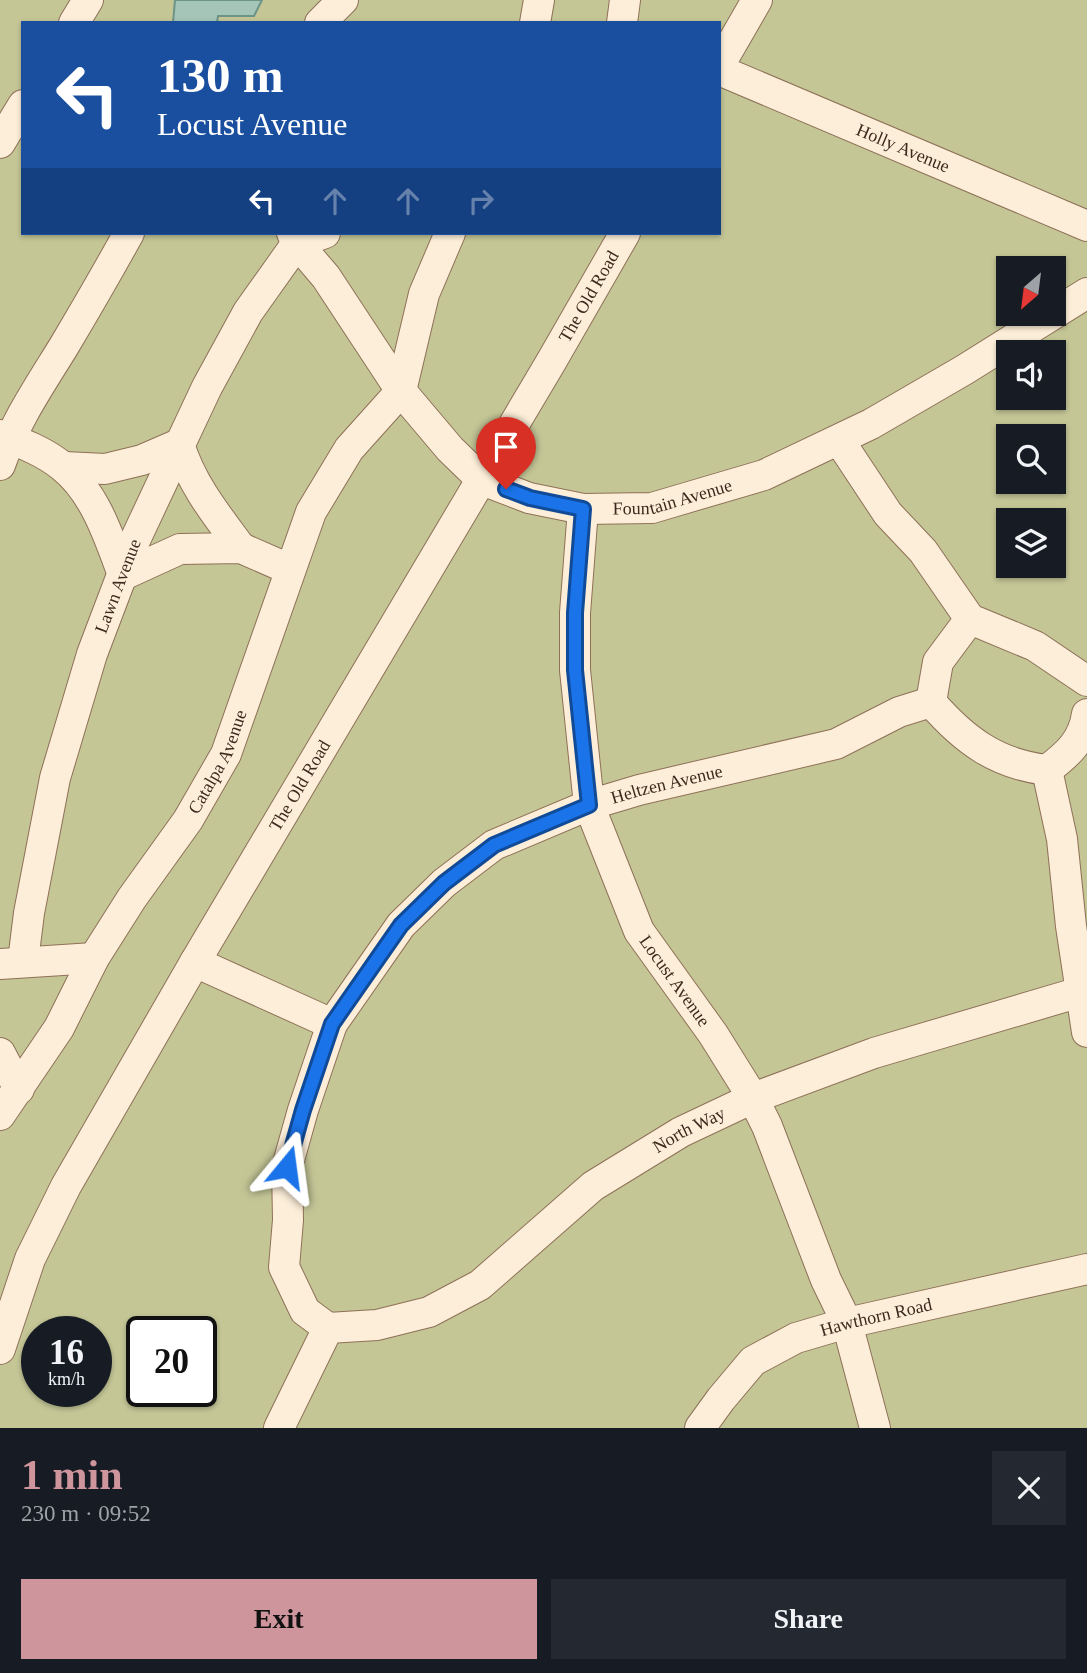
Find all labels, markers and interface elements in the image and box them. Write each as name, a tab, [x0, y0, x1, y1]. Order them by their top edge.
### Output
text: 130 m	[157, 48, 284, 103]
icon: left	[42, 49, 133, 140]
text: Locust Avenue	[157, 106, 347, 142]
street label: Holly Avenue	[854, 119, 953, 177]
icon: left	[243, 182, 281, 220]
icon: ahead	[316, 182, 354, 220]
icon: ahead	[389, 182, 427, 220]
icon: right	[462, 182, 500, 220]
street label: The Old Road	[555, 247, 623, 346]
north arrow	[996, 256, 1066, 326]
map controls	[996, 256, 1066, 578]
button: sound	[996, 340, 1066, 410]
pin	[476, 417, 536, 489]
button: search	[996, 424, 1066, 494]
icon: arrive	[487, 428, 525, 466]
street label: Fountain Avenue	[612, 475, 734, 519]
button: layers	[996, 508, 1066, 578]
street label: Lawn Avenue	[91, 536, 145, 636]
street label: Catalpa Avenue	[184, 707, 251, 817]
street label: The Old Road	[265, 737, 334, 834]
street label: Heltzen Avenue	[609, 761, 724, 808]
street label: Locust Avenue	[635, 932, 714, 1030]
street label: North Way	[649, 1103, 728, 1157]
position arrow	[250, 1130, 324, 1204]
street label: Hawthorn Road	[818, 1294, 934, 1340]
speed limit sign: 20	[126, 1316, 217, 1407]
text: 16	[49, 1333, 84, 1372]
text: km/h	[48, 1369, 85, 1389]
button: close	[992, 1451, 1066, 1525]
text: 1 min	[21, 1452, 123, 1498]
text: 230 m · 09:52	[21, 1501, 151, 1526]
button: Exit	[21, 1579, 537, 1659]
button: Share	[551, 1579, 1066, 1659]

